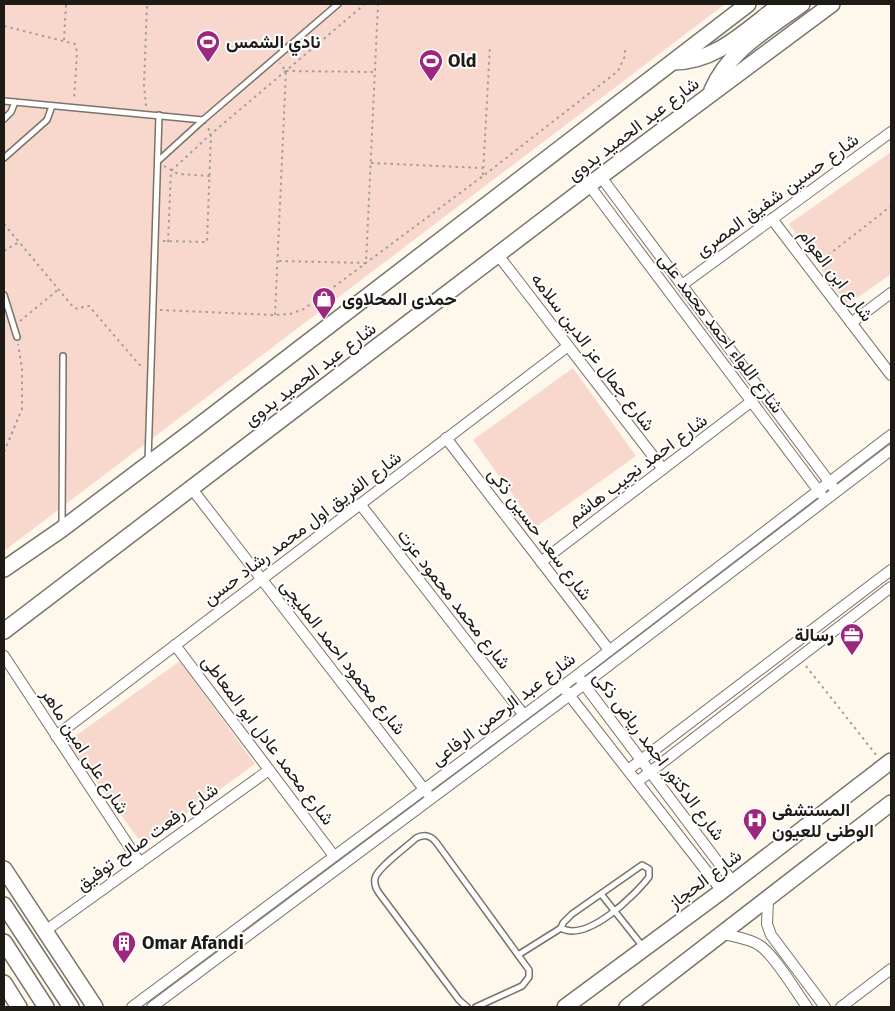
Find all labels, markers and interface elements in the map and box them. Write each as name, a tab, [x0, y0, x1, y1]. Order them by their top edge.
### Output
sports icon: نادي الشمس	[195, 29, 221, 63]
place label: نادي الشمس	[226, 31, 321, 57]
sports icon: Old	[418, 48, 444, 82]
place label: Old	[448, 50, 477, 72]
street label: شارع عبد الحميد بدوى	[563, 72, 704, 187]
street label: شارع حسين شفيق المصرى	[691, 128, 863, 262]
street label: شارع ابن العوام	[793, 224, 878, 326]
street label: شارع اللواء احمد محمد على	[653, 249, 788, 418]
street label: شارع جمال عز الدين سلامه	[526, 269, 660, 436]
shop icon: حمدى المحلاوى	[311, 286, 337, 320]
place label: حمدى المحلاوى	[342, 288, 457, 310]
street label: شارع عبد الحميد بدوى	[240, 317, 381, 432]
street label: شارع احمد نجيب هاشم	[562, 409, 712, 530]
street label: شارع الفريق اول محمد رشاد حسن	[198, 446, 406, 611]
street label: شارع سعد حسين ذكى	[482, 463, 597, 605]
street label: شارع محمد محمود عزت	[392, 525, 516, 674]
street label: شارع محمود احمد المليجى	[275, 575, 411, 740]
office icon: رسالة	[839, 622, 865, 656]
place label: رسالة	[795, 624, 834, 646]
street label: شارع عبد الرحمن الرفاعى	[426, 648, 580, 771]
street label: شارع محمد عادل ابو المعاطى	[196, 651, 339, 830]
street label: شارع الدكتور احمد رياض ذكى	[587, 667, 730, 845]
street label: شارع على امين ماهر	[35, 683, 134, 818]
street label: شارع رفعت صالح توفيق	[72, 778, 223, 897]
place label: المستشفى الوطنى للعيون	[772, 799, 874, 842]
hospital icon: المستشفى الوطنى للعيون	[742, 807, 768, 841]
street label: شارع الحجاز	[663, 844, 746, 915]
building icon: Omar Afandi	[111, 930, 137, 964]
place label: Omar Afandi	[142, 932, 244, 954]

